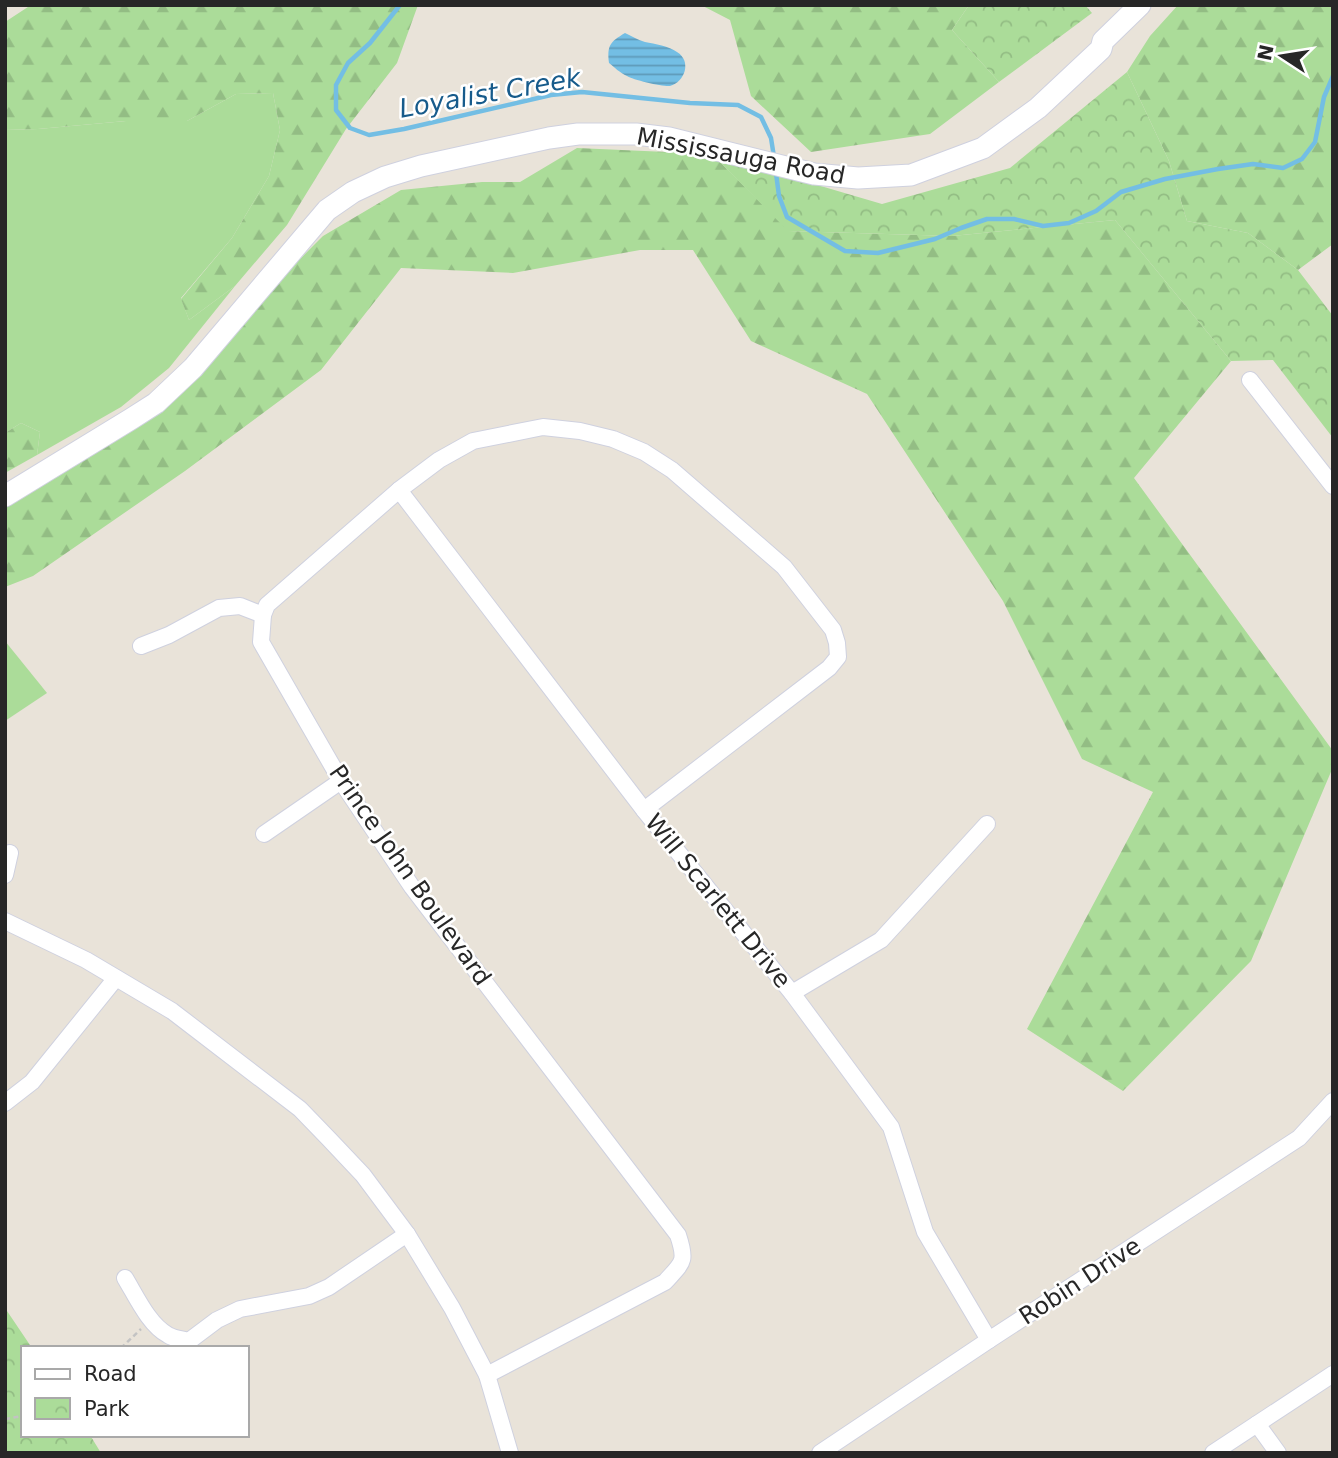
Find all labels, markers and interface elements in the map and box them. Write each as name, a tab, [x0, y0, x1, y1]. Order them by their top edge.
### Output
north arrow	[1247, 21, 1317, 91]
text: N	[1253, 42, 1278, 63]
water label: Loyalist Creek	[397, 62, 584, 124]
street label: Mississauga Road	[634, 122, 848, 190]
street label: Prince John Boulevard	[323, 759, 497, 991]
street label: Will Scarlett Drive	[639, 808, 797, 994]
street label: Robin Drive	[1014, 1231, 1146, 1331]
legend	[21, 1346, 248, 1437]
text: Road	[84, 1362, 137, 1386]
text: Park	[84, 1397, 130, 1421]

